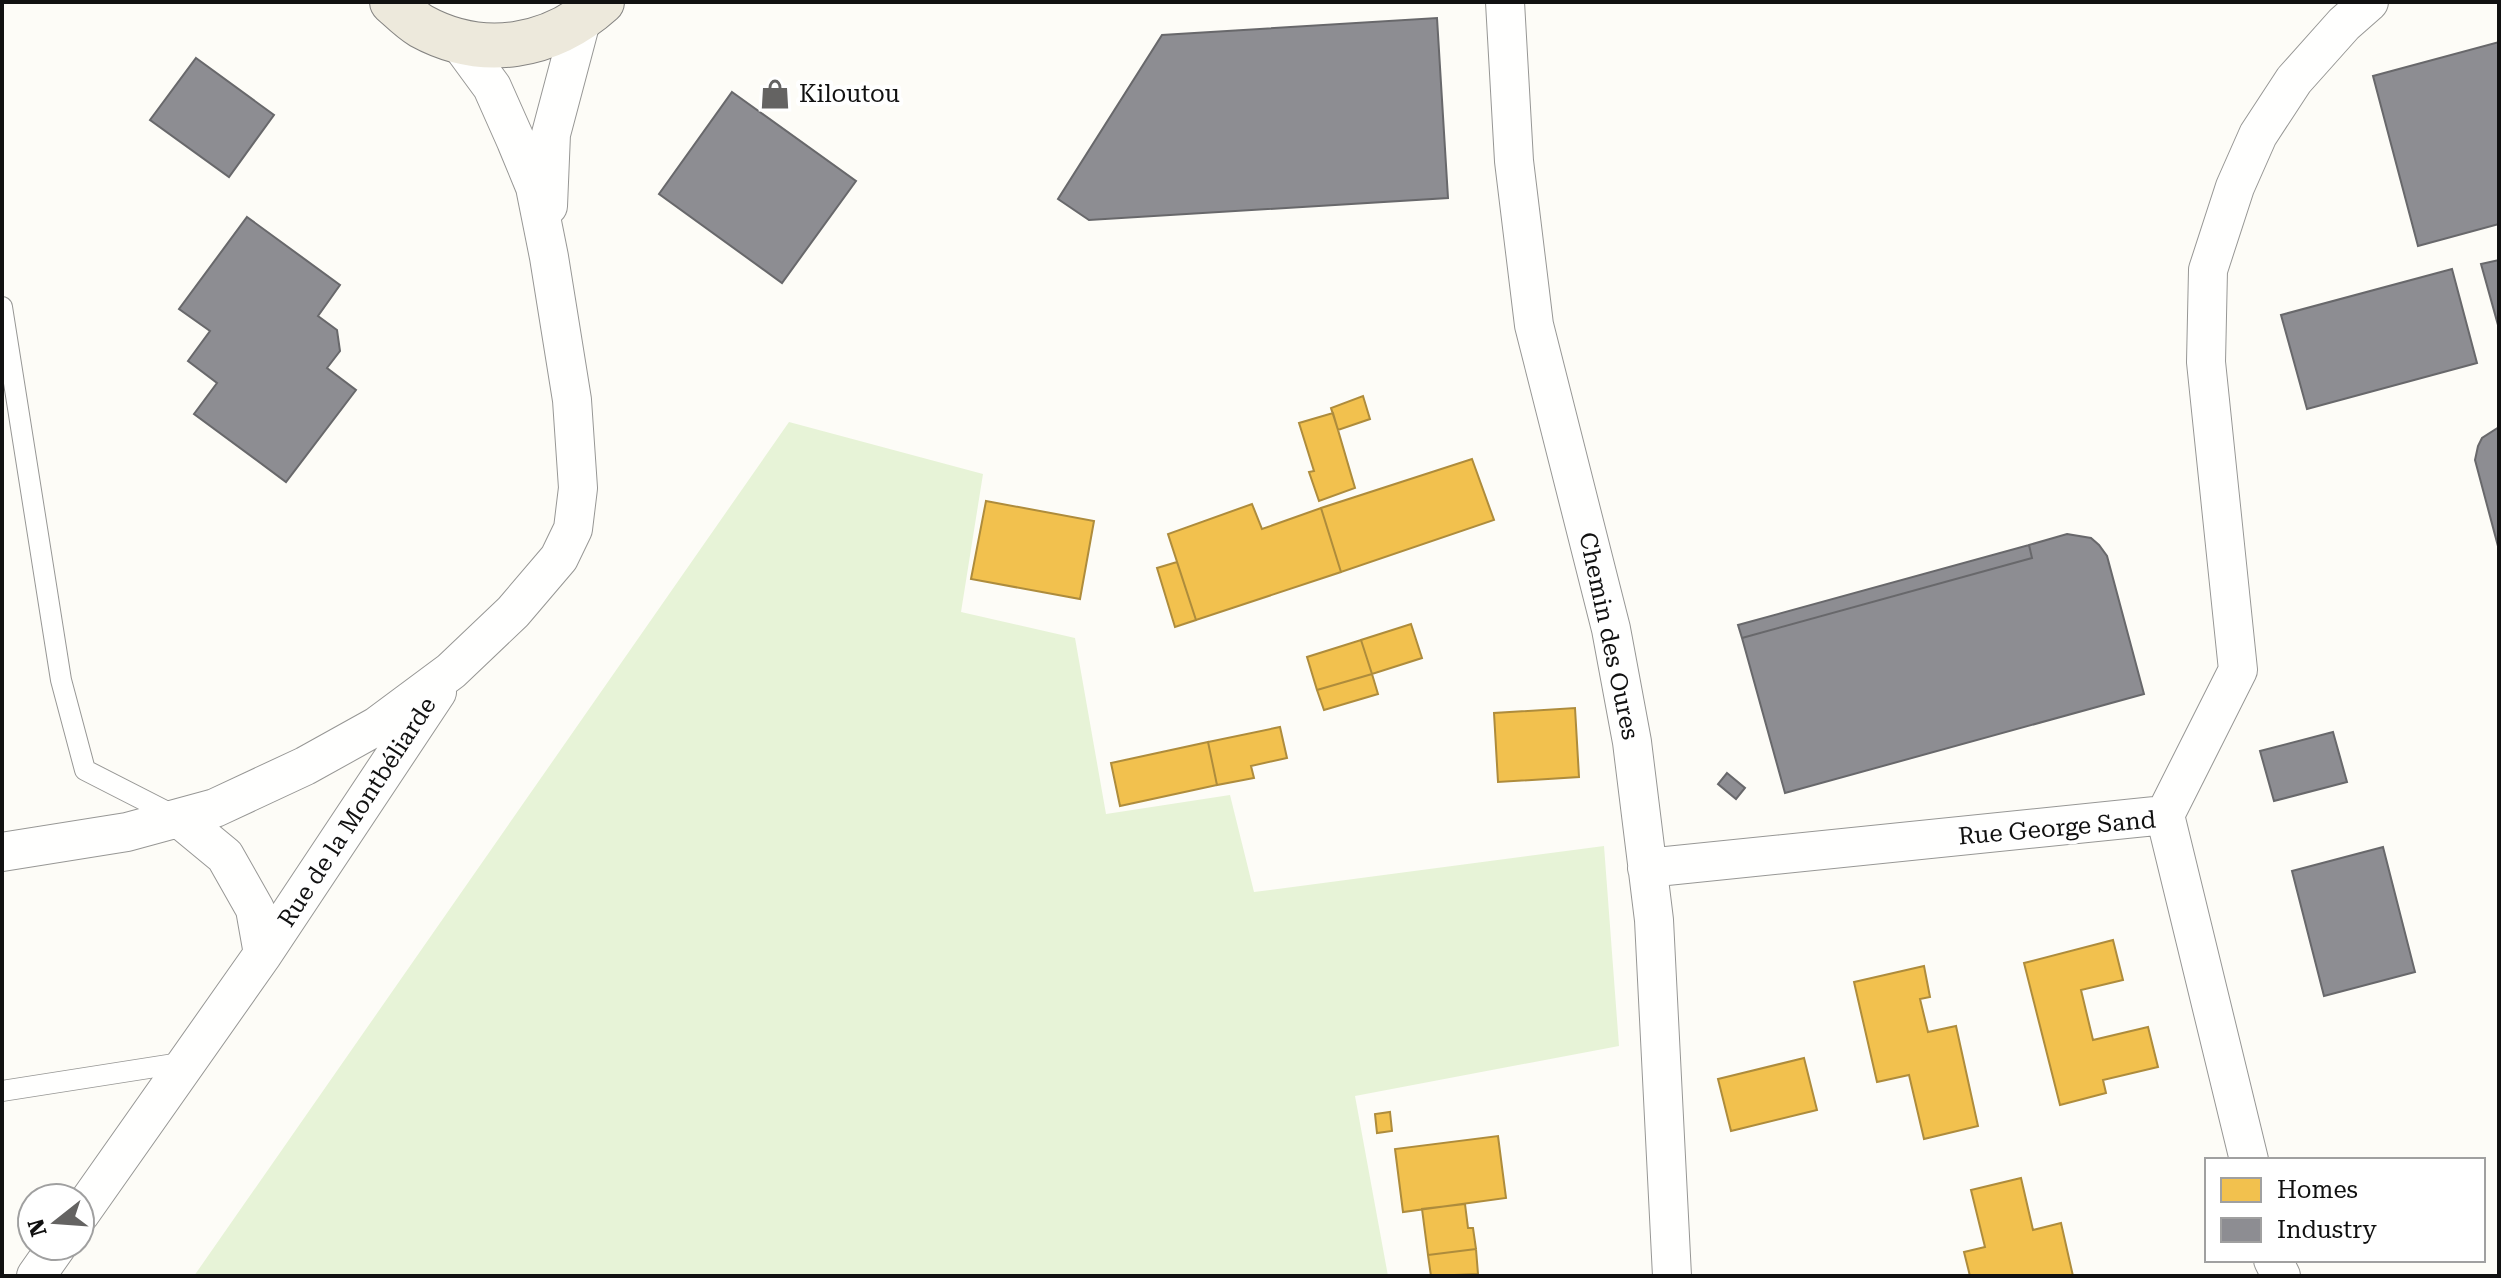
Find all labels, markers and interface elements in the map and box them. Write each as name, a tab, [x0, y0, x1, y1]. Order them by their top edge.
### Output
shop icon: Kiloutou	[758, 77, 792, 111]
place label: Kiloutou	[799, 80, 900, 108]
street label: Chemin des Oures	[1573, 530, 1645, 742]
street label: Rue de la Montbéliarde	[272, 692, 442, 932]
street label: Rue George Sand	[1957, 805, 2157, 851]
legend	[2205, 1158, 2485, 1262]
text: Homes	[2277, 1176, 2358, 1204]
north arrow	[16, 1182, 96, 1262]
text: N	[23, 1216, 52, 1239]
text: Industry	[2277, 1216, 2378, 1244]

